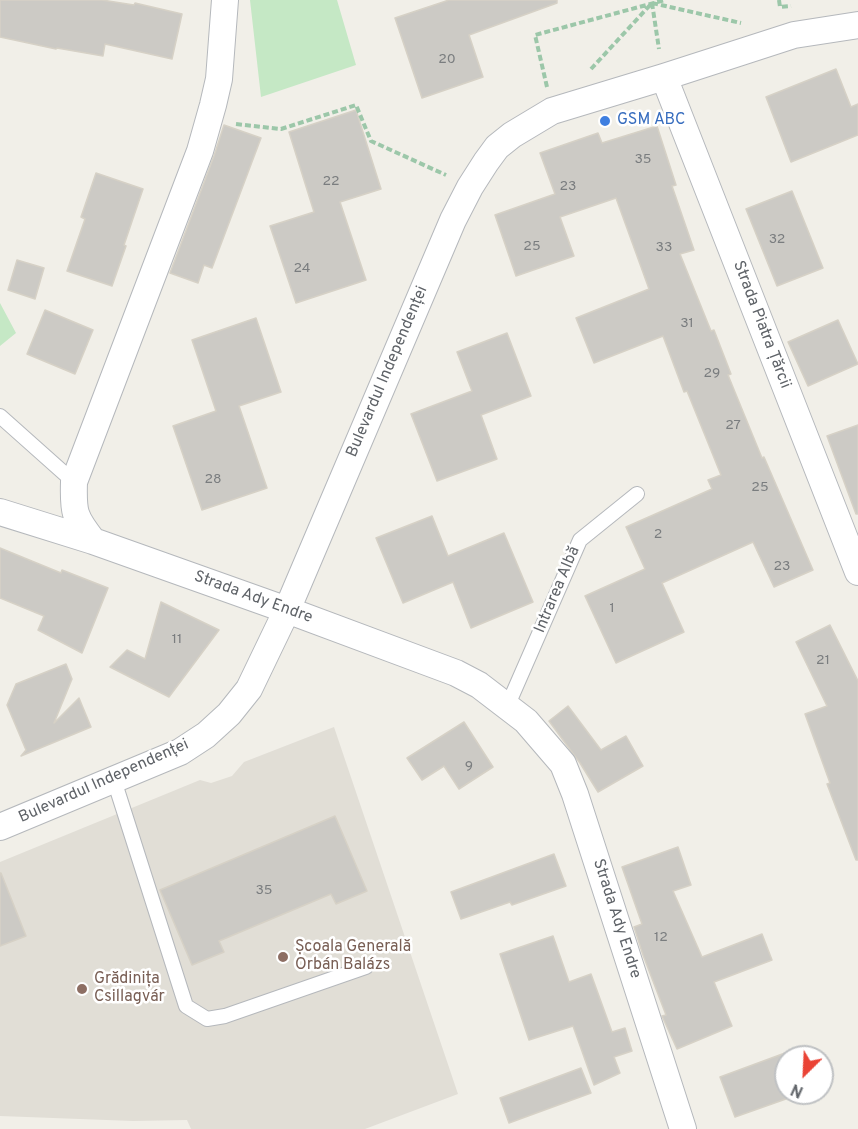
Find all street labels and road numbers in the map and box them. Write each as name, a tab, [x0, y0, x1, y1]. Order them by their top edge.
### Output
street label: Strada Piatra Țărcii	[728, 258, 794, 392]
street label: Bulevardul Independenței	[343, 283, 433, 461]
street label: Intrarea Albă	[531, 544, 585, 636]
street label: Strada Ady Endre	[191, 568, 315, 628]
street label: Bulevardul Independenței	[16, 736, 192, 828]
street label: Strada Ady Endre	[588, 857, 644, 981]

